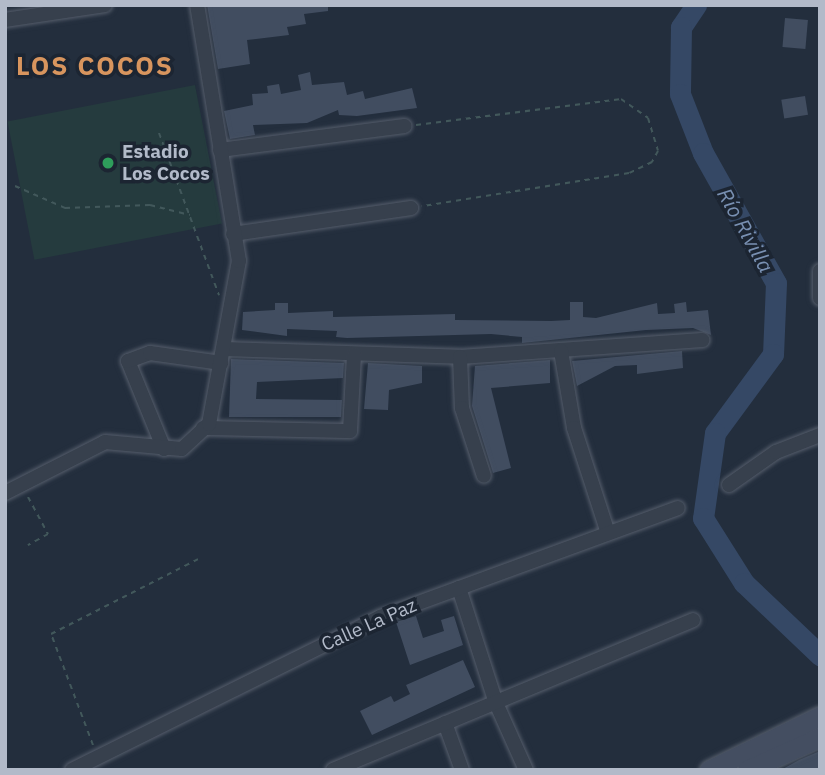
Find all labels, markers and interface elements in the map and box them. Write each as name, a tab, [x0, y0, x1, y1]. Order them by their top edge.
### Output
district label: LOS COCOS	[17, 50, 173, 82]
place label: Estadio Los Cocos	[122, 141, 210, 185]
marker: Estadio Los Cocos	[100, 155, 116, 171]
water label: Río Rivilla	[713, 183, 779, 277]
street label: Calle La Paz	[318, 594, 420, 656]

